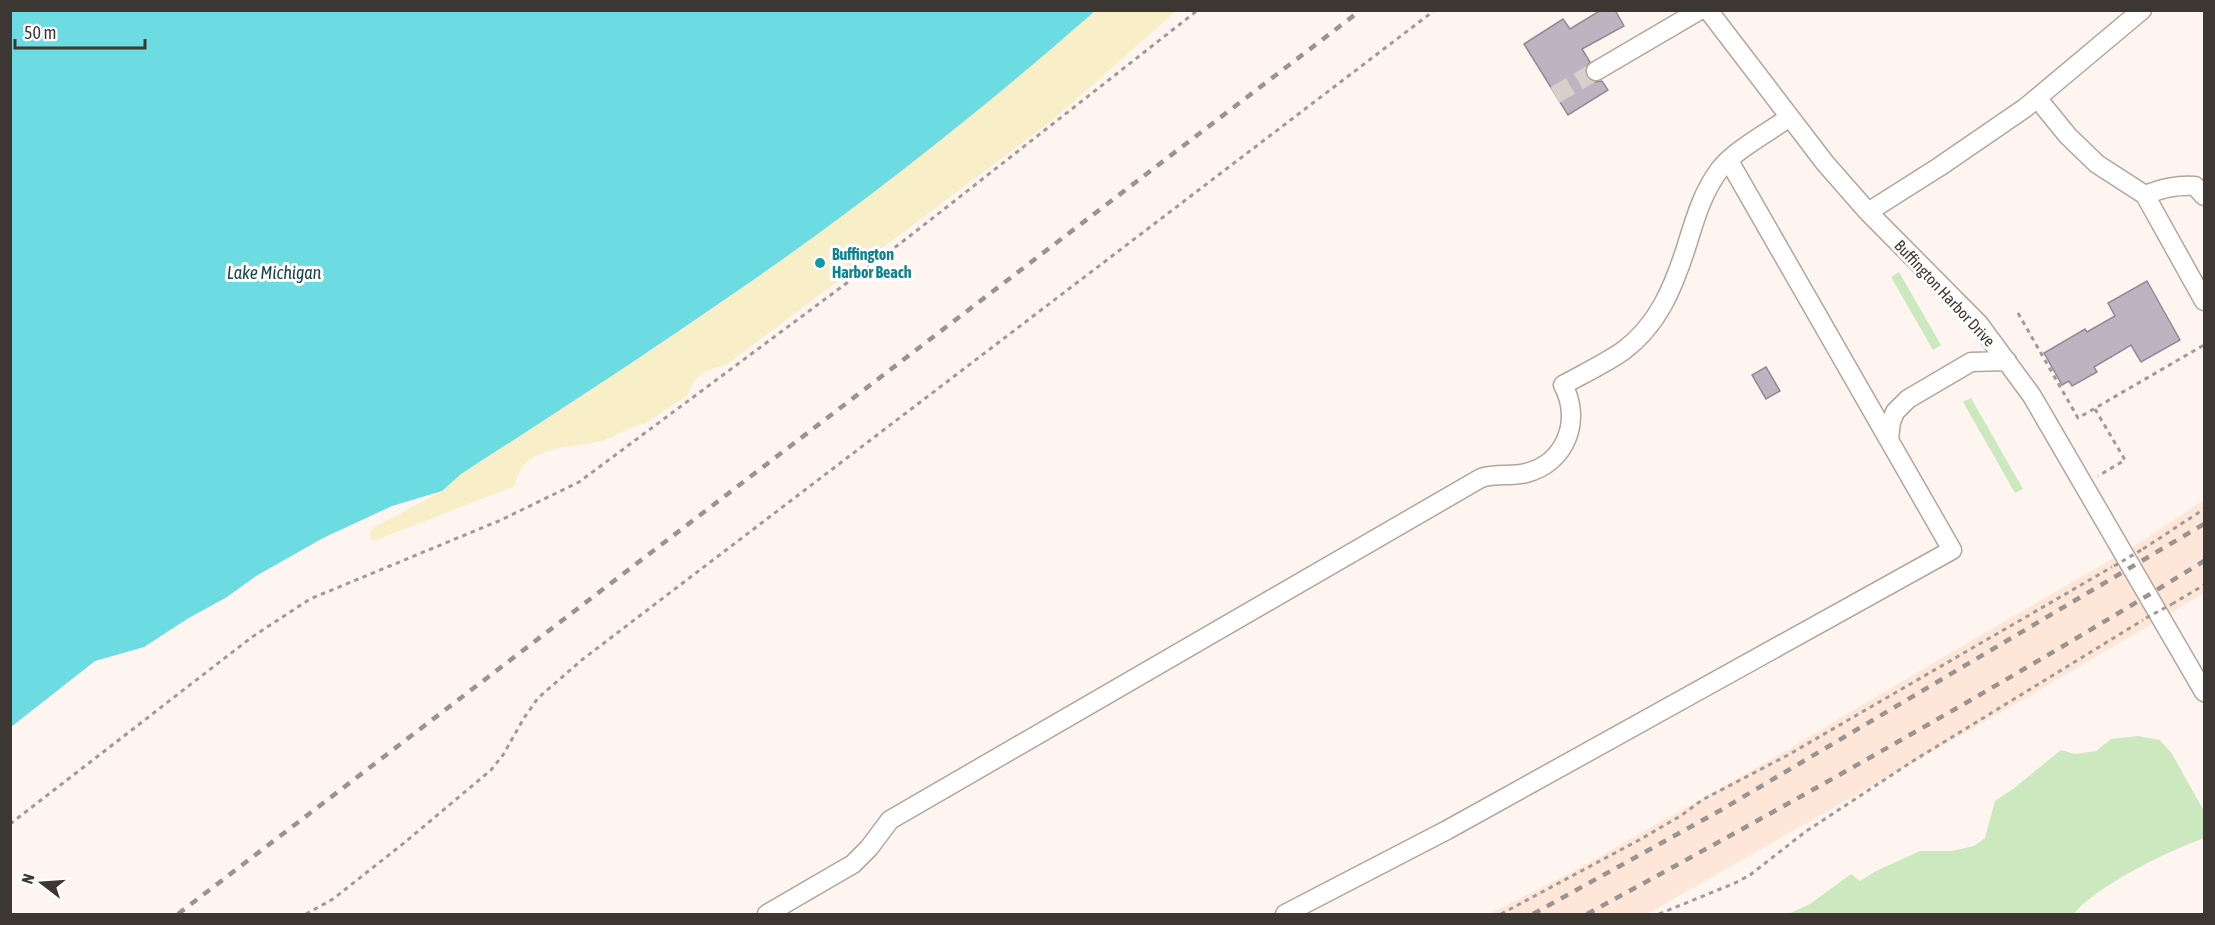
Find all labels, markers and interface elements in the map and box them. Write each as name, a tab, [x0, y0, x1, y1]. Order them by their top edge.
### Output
scale bar	[15, 12, 146, 50]
text: 50 m	[24, 22, 56, 43]
street label: Buffington Harbor Drive	[1890, 236, 1999, 351]
place label: Buffington Harbor Beach	[832, 245, 912, 281]
marker: Buffington Harbor Beach	[813, 256, 827, 270]
water label: Lake Michigan	[227, 262, 322, 283]
north arrow	[12, 853, 72, 913]
text: N	[18, 871, 38, 886]

